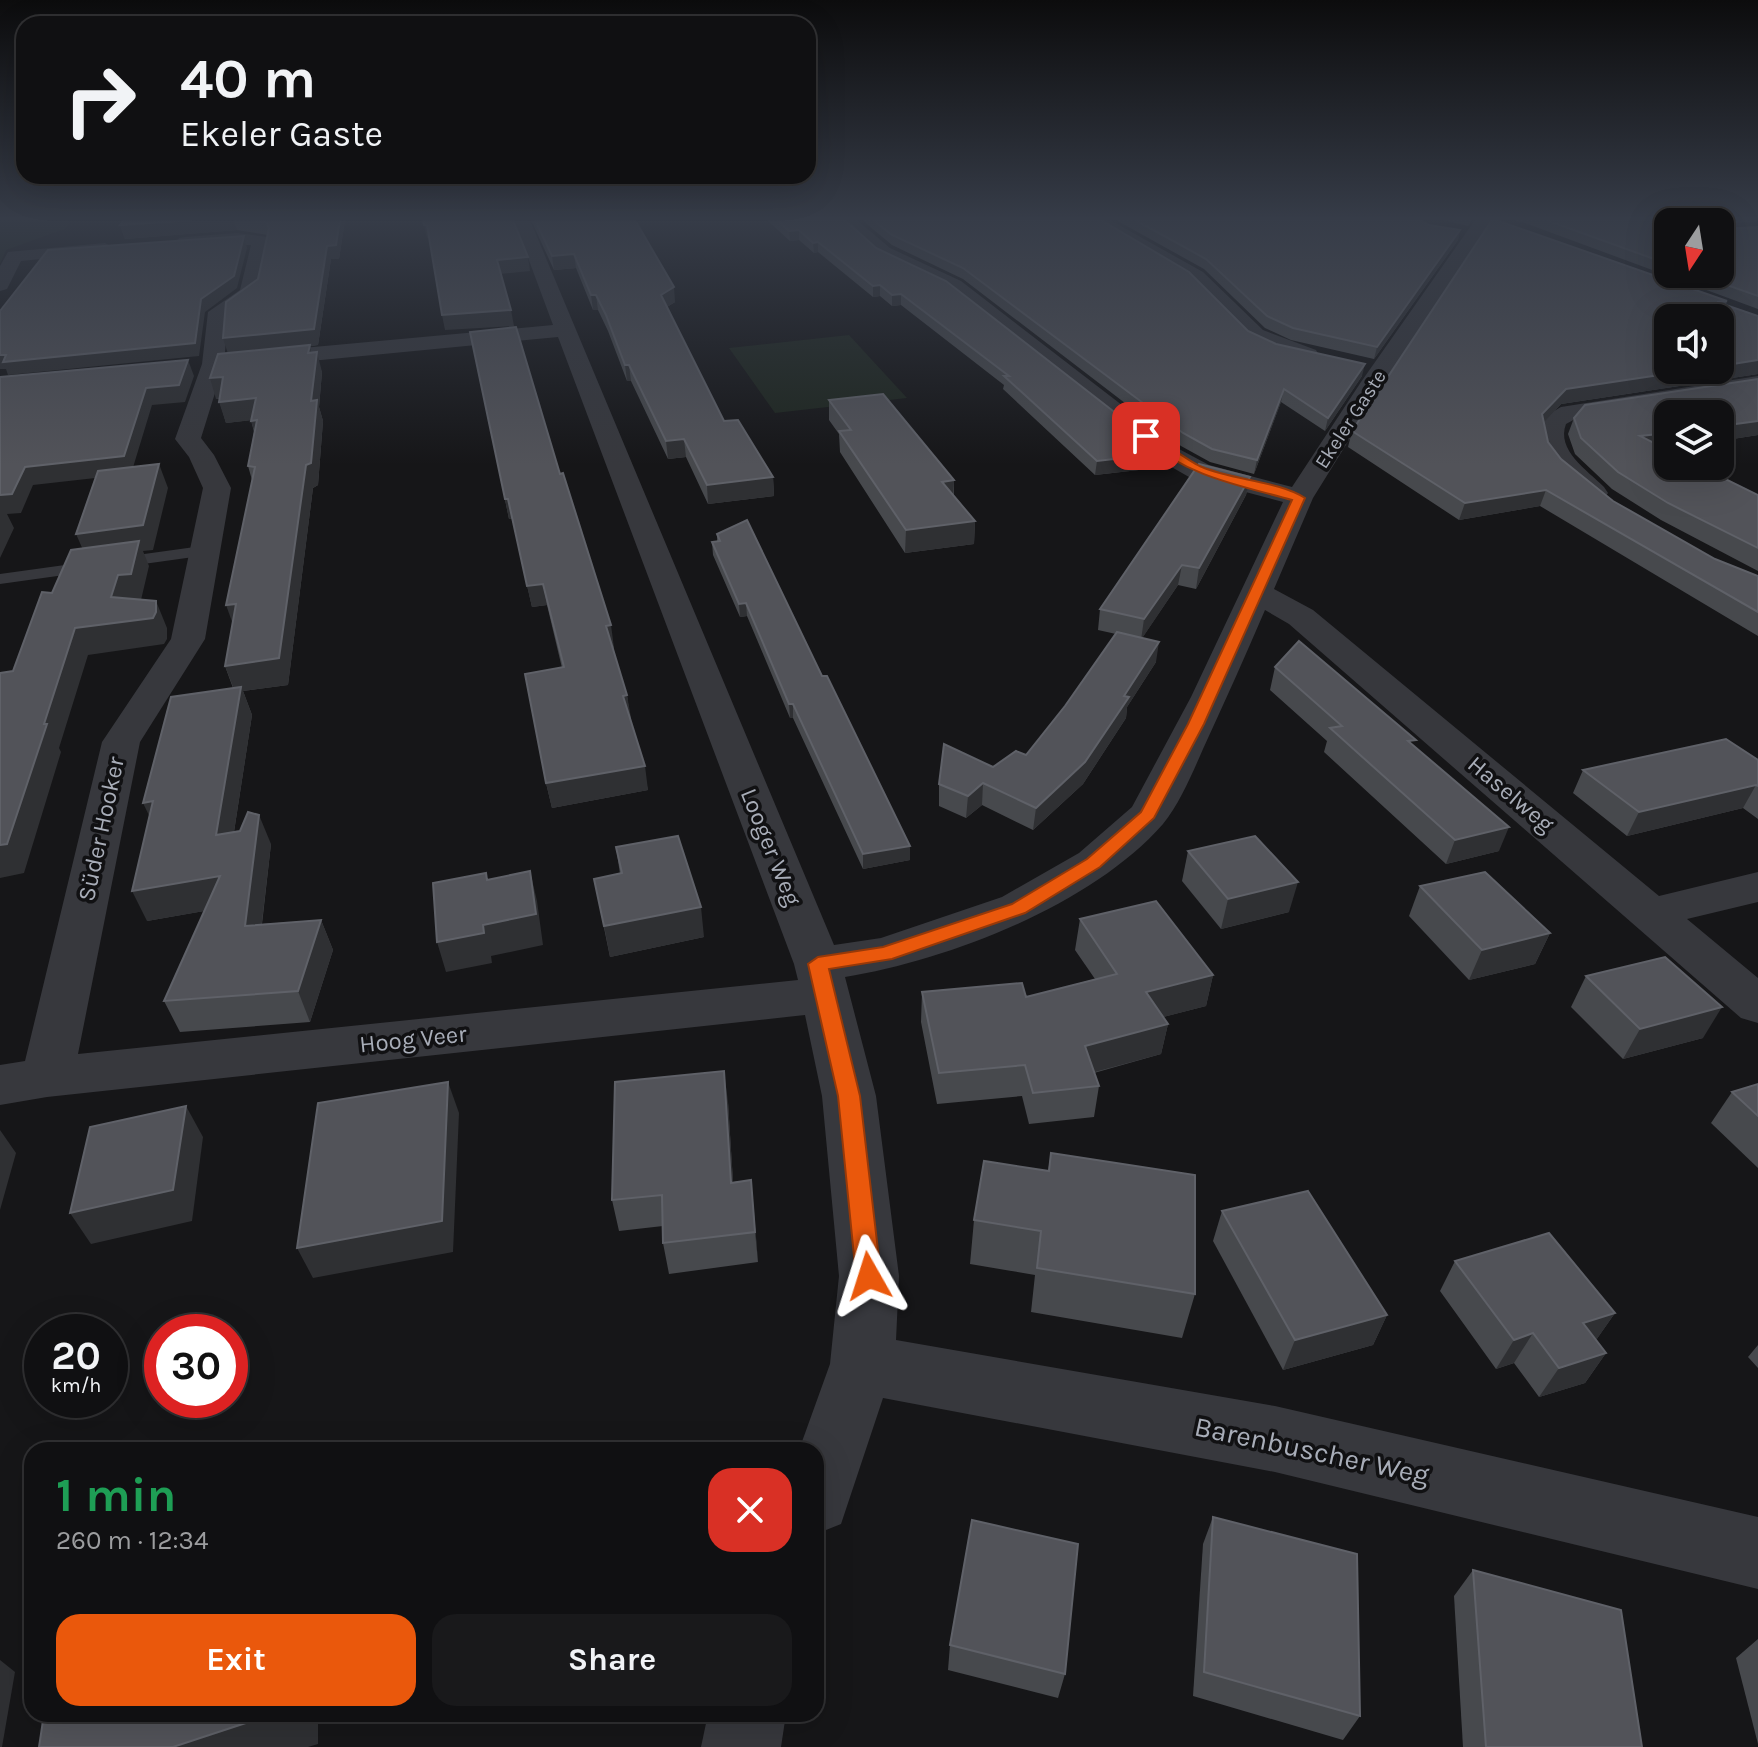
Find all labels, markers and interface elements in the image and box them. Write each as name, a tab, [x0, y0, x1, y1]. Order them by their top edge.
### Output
text: 40 m	[180, 46, 316, 111]
icon: right	[48, 48, 152, 152]
text: Ekeler Gaste	[180, 113, 383, 155]
north arrow	[1654, 208, 1734, 288]
map controls	[1654, 208, 1734, 480]
button: sound	[1654, 304, 1734, 384]
street label: Ekeler Gaste	[1310, 366, 1391, 473]
button: layers	[1654, 400, 1734, 480]
pin	[1112, 402, 1180, 470]
icon: arrive	[1124, 414, 1168, 458]
street label: Haselweg	[1462, 750, 1560, 838]
street label: Süder Hooker	[72, 754, 130, 904]
street label: Looger Weg	[735, 784, 807, 910]
street label: Hoog Veer	[358, 1019, 468, 1059]
position arrow	[827, 1234, 911, 1318]
speed limit sign: 30	[144, 1314, 248, 1418]
text: 20	[51, 1332, 101, 1379]
text: km/h	[51, 1374, 101, 1397]
street label: Barenbuscher Weg	[1191, 1409, 1433, 1492]
text: 1 min	[56, 1467, 176, 1523]
button: close	[708, 1468, 792, 1552]
text: 260 m · 12:34	[56, 1525, 208, 1556]
button: Exit	[56, 1614, 416, 1706]
button: Share	[432, 1614, 792, 1706]

